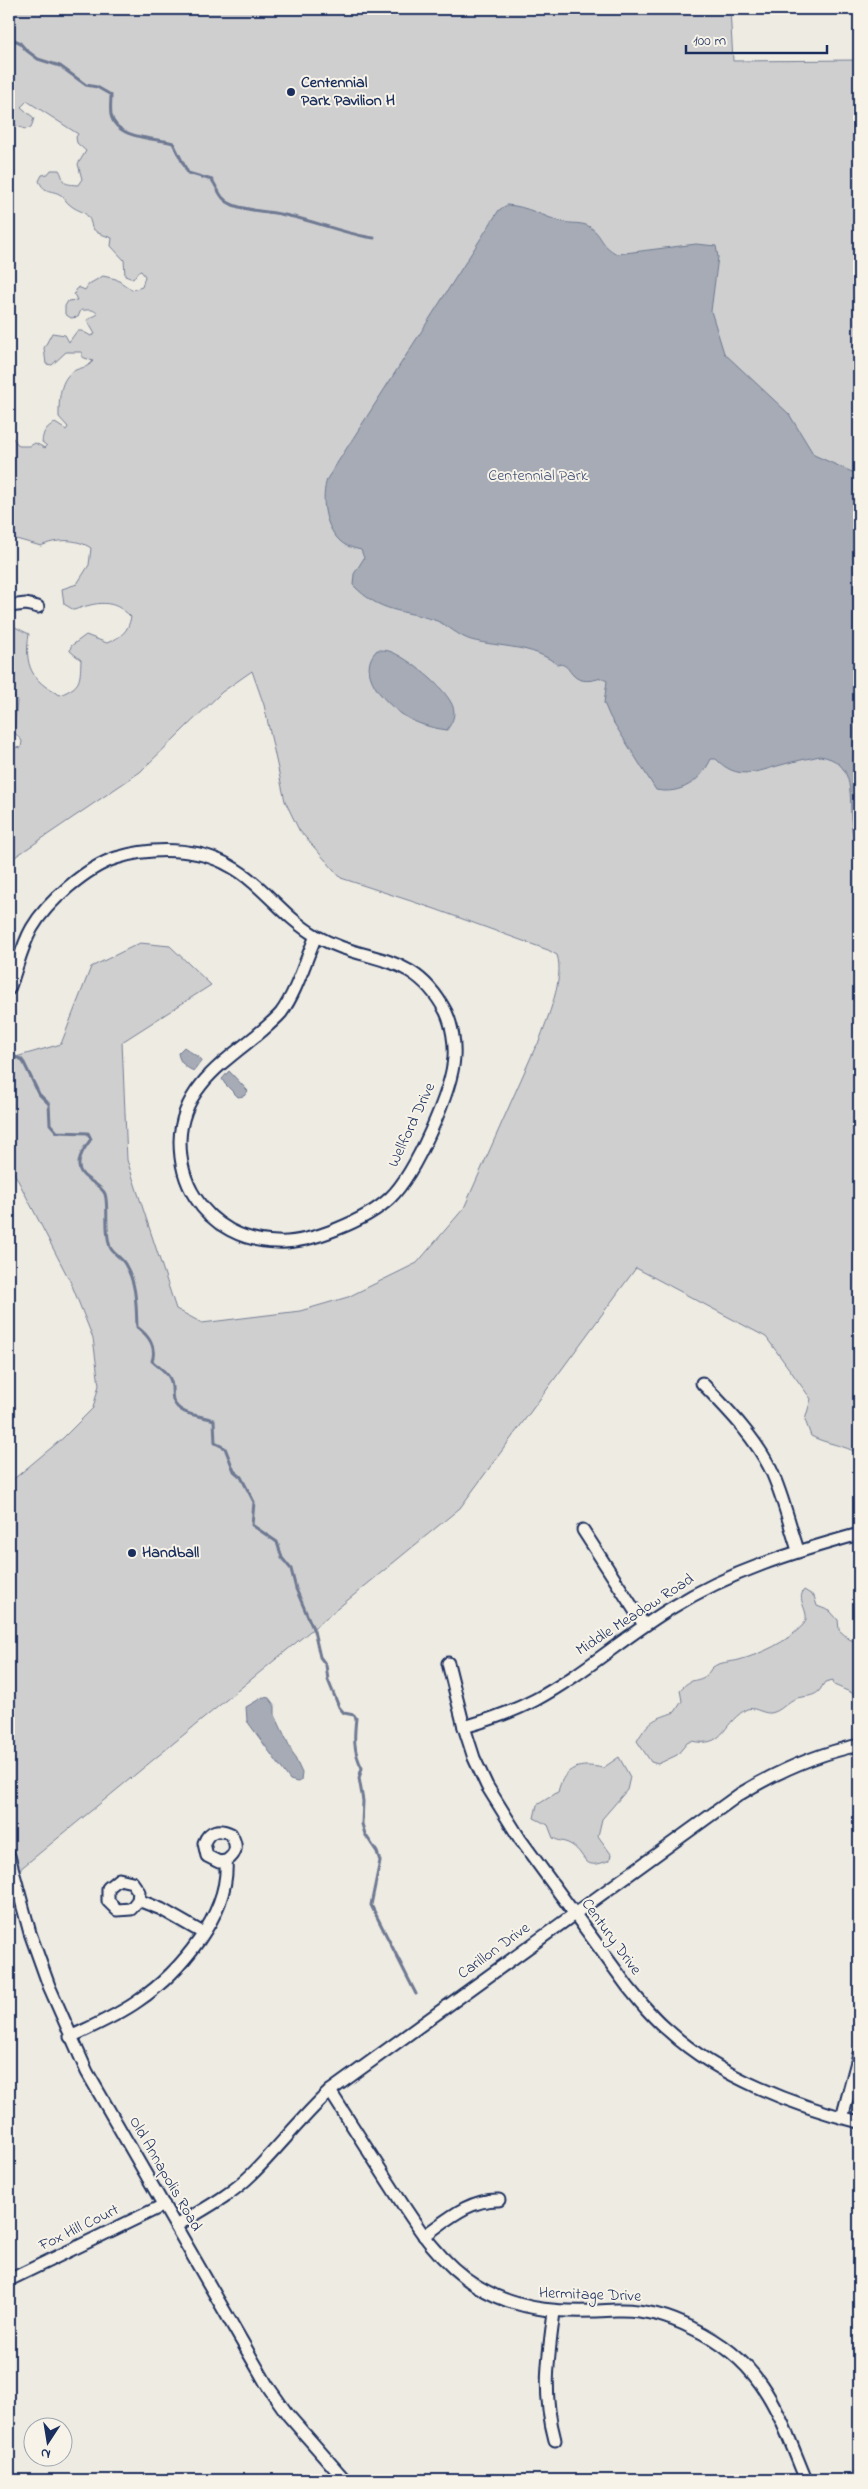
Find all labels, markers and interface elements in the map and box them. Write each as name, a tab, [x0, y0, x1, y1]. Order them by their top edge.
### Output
scale bar	[686, 22, 827, 54]
text: 100 m	[693, 30, 726, 52]
place label: Centennial Park Pavilion H	[301, 71, 395, 113]
marker: Centennial Park Pavilion H	[285, 86, 297, 98]
park label: Centennial Park	[488, 464, 589, 488]
street label: Wellford Drive	[382, 1078, 442, 1171]
place label: Handball	[142, 1541, 200, 1565]
marker: Handball	[126, 1547, 138, 1559]
street label: Middle Meadow Road	[571, 1568, 699, 1662]
street label: Century Drive	[575, 1894, 648, 1981]
street label: Carillon Drive	[453, 1916, 536, 1985]
street label: Old Annapolis Road	[122, 2112, 208, 2236]
street label: Fox Hill Court	[34, 2198, 124, 2258]
street label: Hermitage Drive	[538, 2281, 642, 2309]
north arrow	[22, 2416, 72, 2466]
text: N	[39, 2442, 52, 2465]

